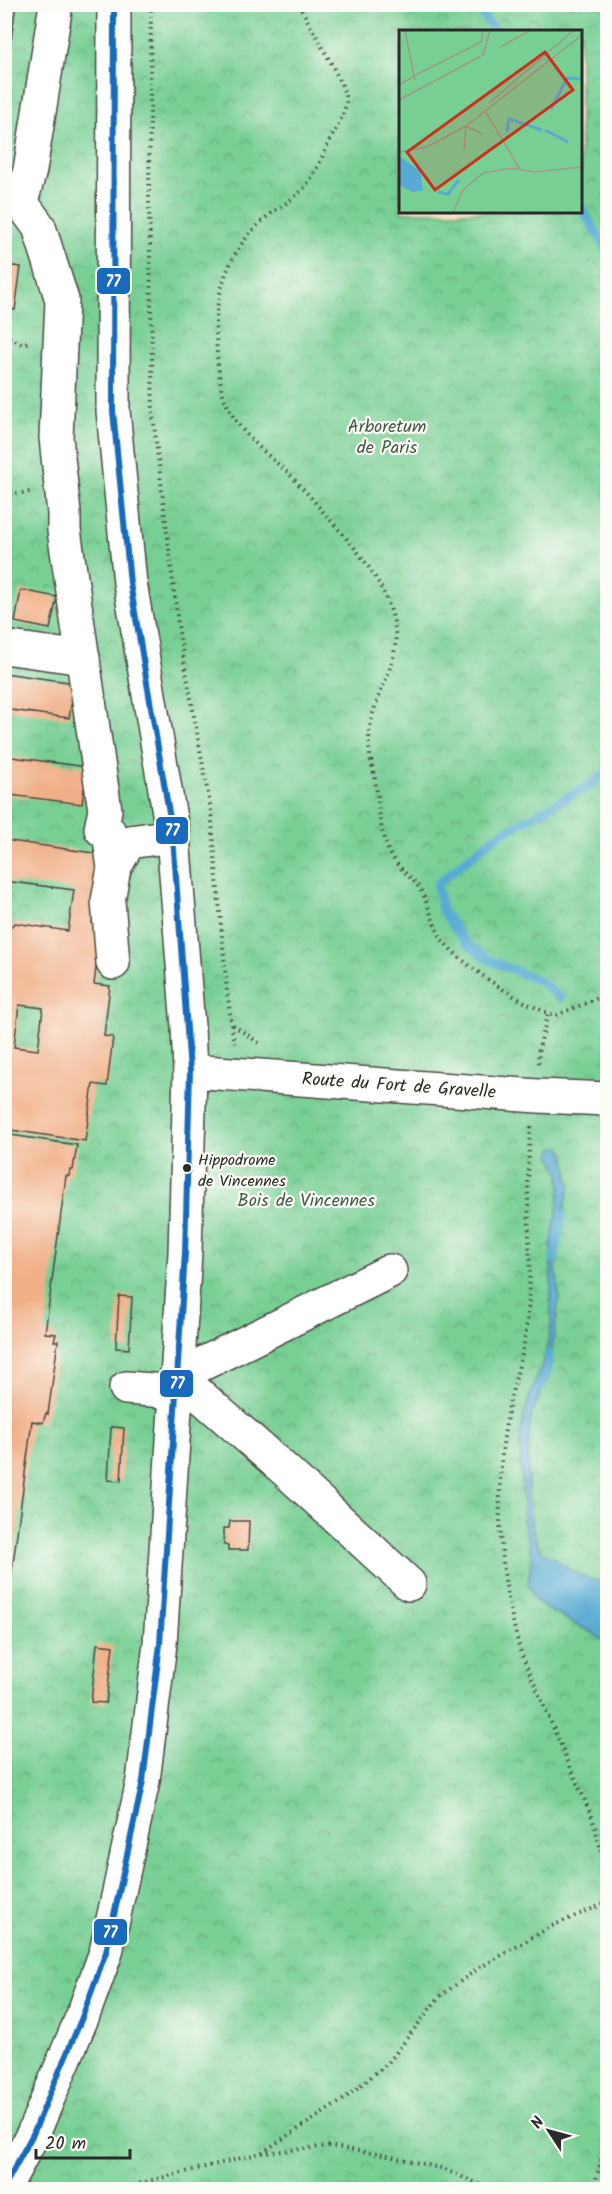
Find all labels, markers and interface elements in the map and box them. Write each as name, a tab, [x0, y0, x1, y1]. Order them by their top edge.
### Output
inset map	[399, 30, 582, 213]
line badge: 77	[96, 267, 131, 295]
text: 77	[105, 270, 121, 295]
park label: Arboretum de Paris	[348, 413, 426, 463]
line badge: 77	[155, 816, 189, 845]
text: 77	[164, 819, 180, 844]
street label: Route du Fort de Gravelle	[301, 1065, 497, 1108]
place label: Hippodrome de Vincennes	[198, 1148, 286, 1194]
marker: Hippodrome de Vincennes	[181, 1162, 193, 1174]
park label: Bois de Vincennes	[237, 1187, 375, 1216]
line badge: 77	[159, 1369, 194, 1398]
text: 77	[169, 1372, 185, 1397]
line badge: 77	[93, 1918, 128, 1946]
text: 77	[102, 1921, 118, 1946]
north arrow	[519, 2101, 579, 2161]
text: N	[525, 2112, 551, 2135]
scale bar	[36, 2122, 130, 2160]
text: 20 m	[45, 2130, 86, 2159]

